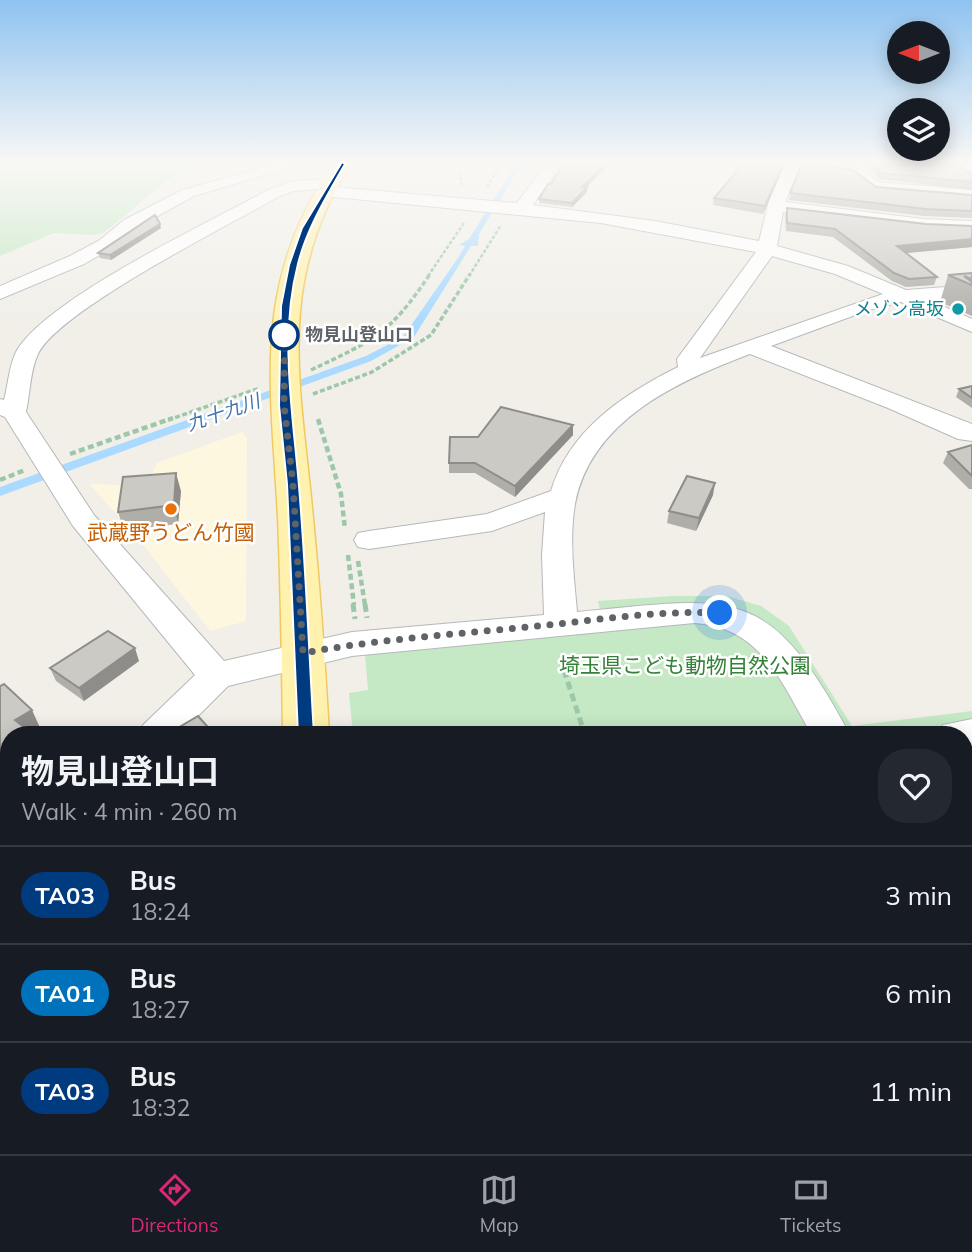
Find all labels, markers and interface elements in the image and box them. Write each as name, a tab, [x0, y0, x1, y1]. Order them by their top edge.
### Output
north arrow	[887, 21, 950, 84]
map controls	[887, 21, 950, 161]
button: layers	[887, 98, 950, 161]
place label: メゾン高坂	[854, 297, 944, 320]
marker: メゾン高坂	[950, 301, 966, 317]
marker: 物見山登山口	[269, 320, 299, 350]
place label: 物見山登山口	[305, 323, 413, 346]
water label: 九十九川	[183, 388, 265, 436]
marker: 武蔵野うどん竹國	[163, 501, 179, 517]
place label: 武蔵野うどん竹國	[87, 519, 255, 545]
your location	[702, 595, 737, 630]
park label: 埼玉県こども動物自然公園	[559, 652, 811, 678]
button: heart	[878, 749, 952, 823]
text: 物見山登山口	[21, 750, 219, 791]
text: Walk · 4 min · 260 m	[21, 797, 238, 826]
text: Bus	[130, 864, 176, 897]
text: 3 min	[885, 879, 952, 912]
text: TA03	[35, 880, 95, 910]
text: 18:24	[130, 897, 190, 926]
text: Bus	[130, 962, 176, 995]
text: 6 min	[885, 977, 952, 1010]
text: TA01	[35, 978, 95, 1008]
text: 18:27	[130, 995, 190, 1024]
text: Bus	[130, 1060, 176, 1093]
text: 11 min	[870, 1075, 952, 1108]
text: TA03	[35, 1076, 95, 1106]
text: 18:32	[130, 1093, 190, 1122]
tab: Directions	[131, 1171, 218, 1237]
tab: Map	[480, 1171, 519, 1237]
tab: Tickets	[780, 1171, 841, 1237]

